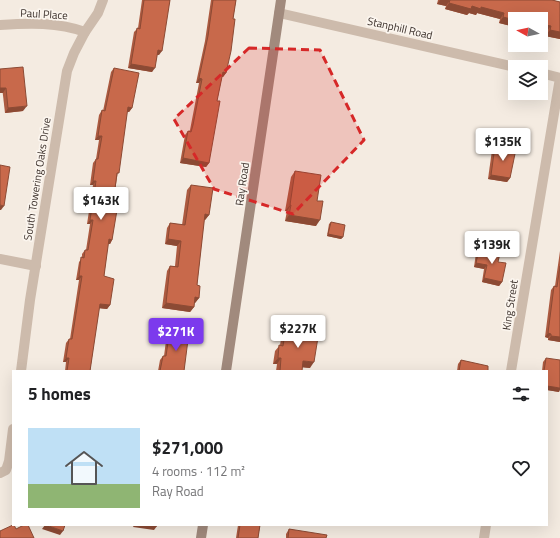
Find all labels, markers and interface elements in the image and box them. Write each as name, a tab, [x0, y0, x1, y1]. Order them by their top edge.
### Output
street label: Paul Place	[20, 5, 69, 23]
north arrow	[508, 12, 548, 52]
map controls	[508, 12, 548, 100]
street label: Stanphill Road	[366, 13, 434, 43]
button: layers	[508, 60, 548, 100]
street label: South Towering Oaks Drive	[19, 116, 55, 242]
pin: $135K	[475, 128, 531, 162]
text: $135K	[485, 131, 521, 151]
street label: Ray Road	[231, 161, 253, 207]
pin: $143K	[73, 187, 129, 221]
text: $143K	[83, 190, 119, 210]
pin: $139K	[464, 231, 520, 265]
text: $139K	[474, 234, 510, 254]
street label: King Street	[498, 278, 522, 331]
pin: $227K	[270, 315, 326, 349]
pin: $271K	[148, 318, 204, 352]
text: $227K	[280, 318, 316, 338]
text: $271K	[158, 321, 194, 341]
text: 5 homes	[28, 381, 91, 407]
icon: filters	[510, 383, 532, 405]
text: $271,000	[152, 435, 223, 461]
icon: home	[60, 444, 108, 492]
icon: heart	[510, 457, 532, 479]
text: 4 rooms · 112 m²	[152, 461, 245, 481]
text: Ray Road	[152, 481, 204, 501]

